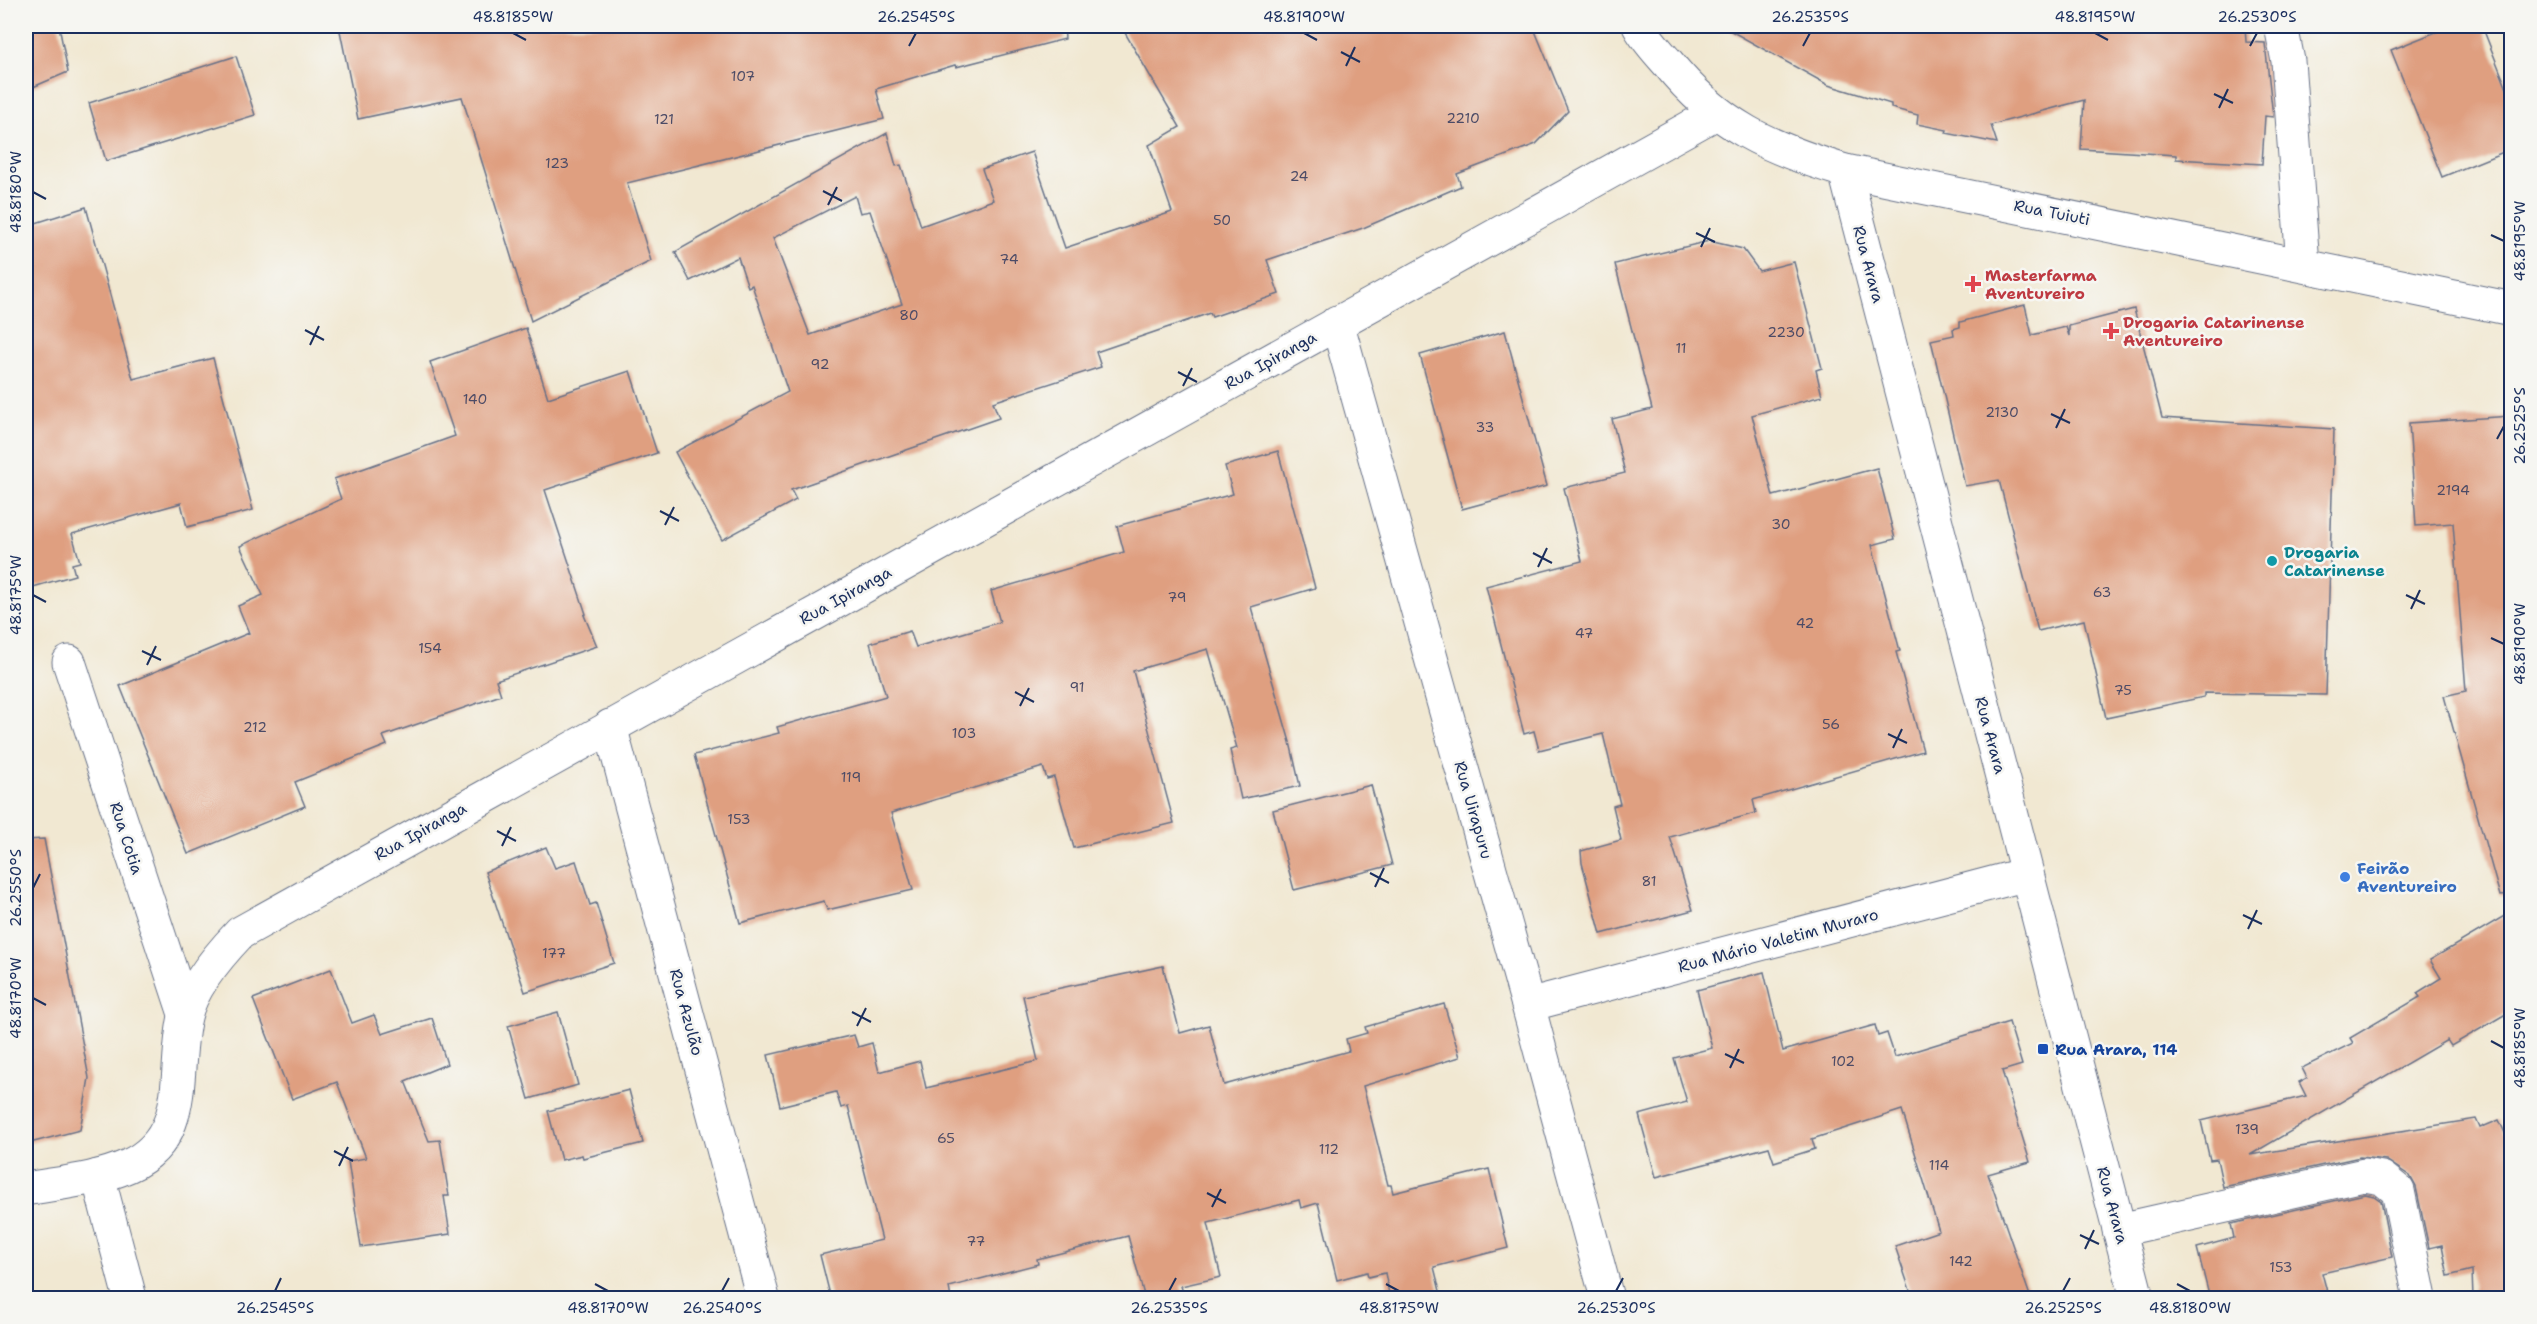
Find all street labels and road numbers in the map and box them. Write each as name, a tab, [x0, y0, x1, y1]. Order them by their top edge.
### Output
street label: Rua Tuiuti	[2012, 195, 2092, 230]
street label: Rua Arara	[1848, 223, 1889, 305]
street label: Rua Ipiranga	[1220, 326, 1320, 394]
street label: Rua Ipiranga	[795, 561, 895, 629]
street label: Rua Arara	[1970, 694, 2011, 776]
street label: Rua Uirapuru	[1450, 759, 1498, 862]
street label: Rua Ipiranga	[370, 797, 470, 865]
street label: Rua Cotia	[105, 799, 148, 877]
street label: Rua Mário Valetim Muraro	[1676, 904, 1881, 977]
street label: Rua Azulão	[665, 966, 708, 1058]
street label: Rua Arara	[2092, 1164, 2133, 1246]

